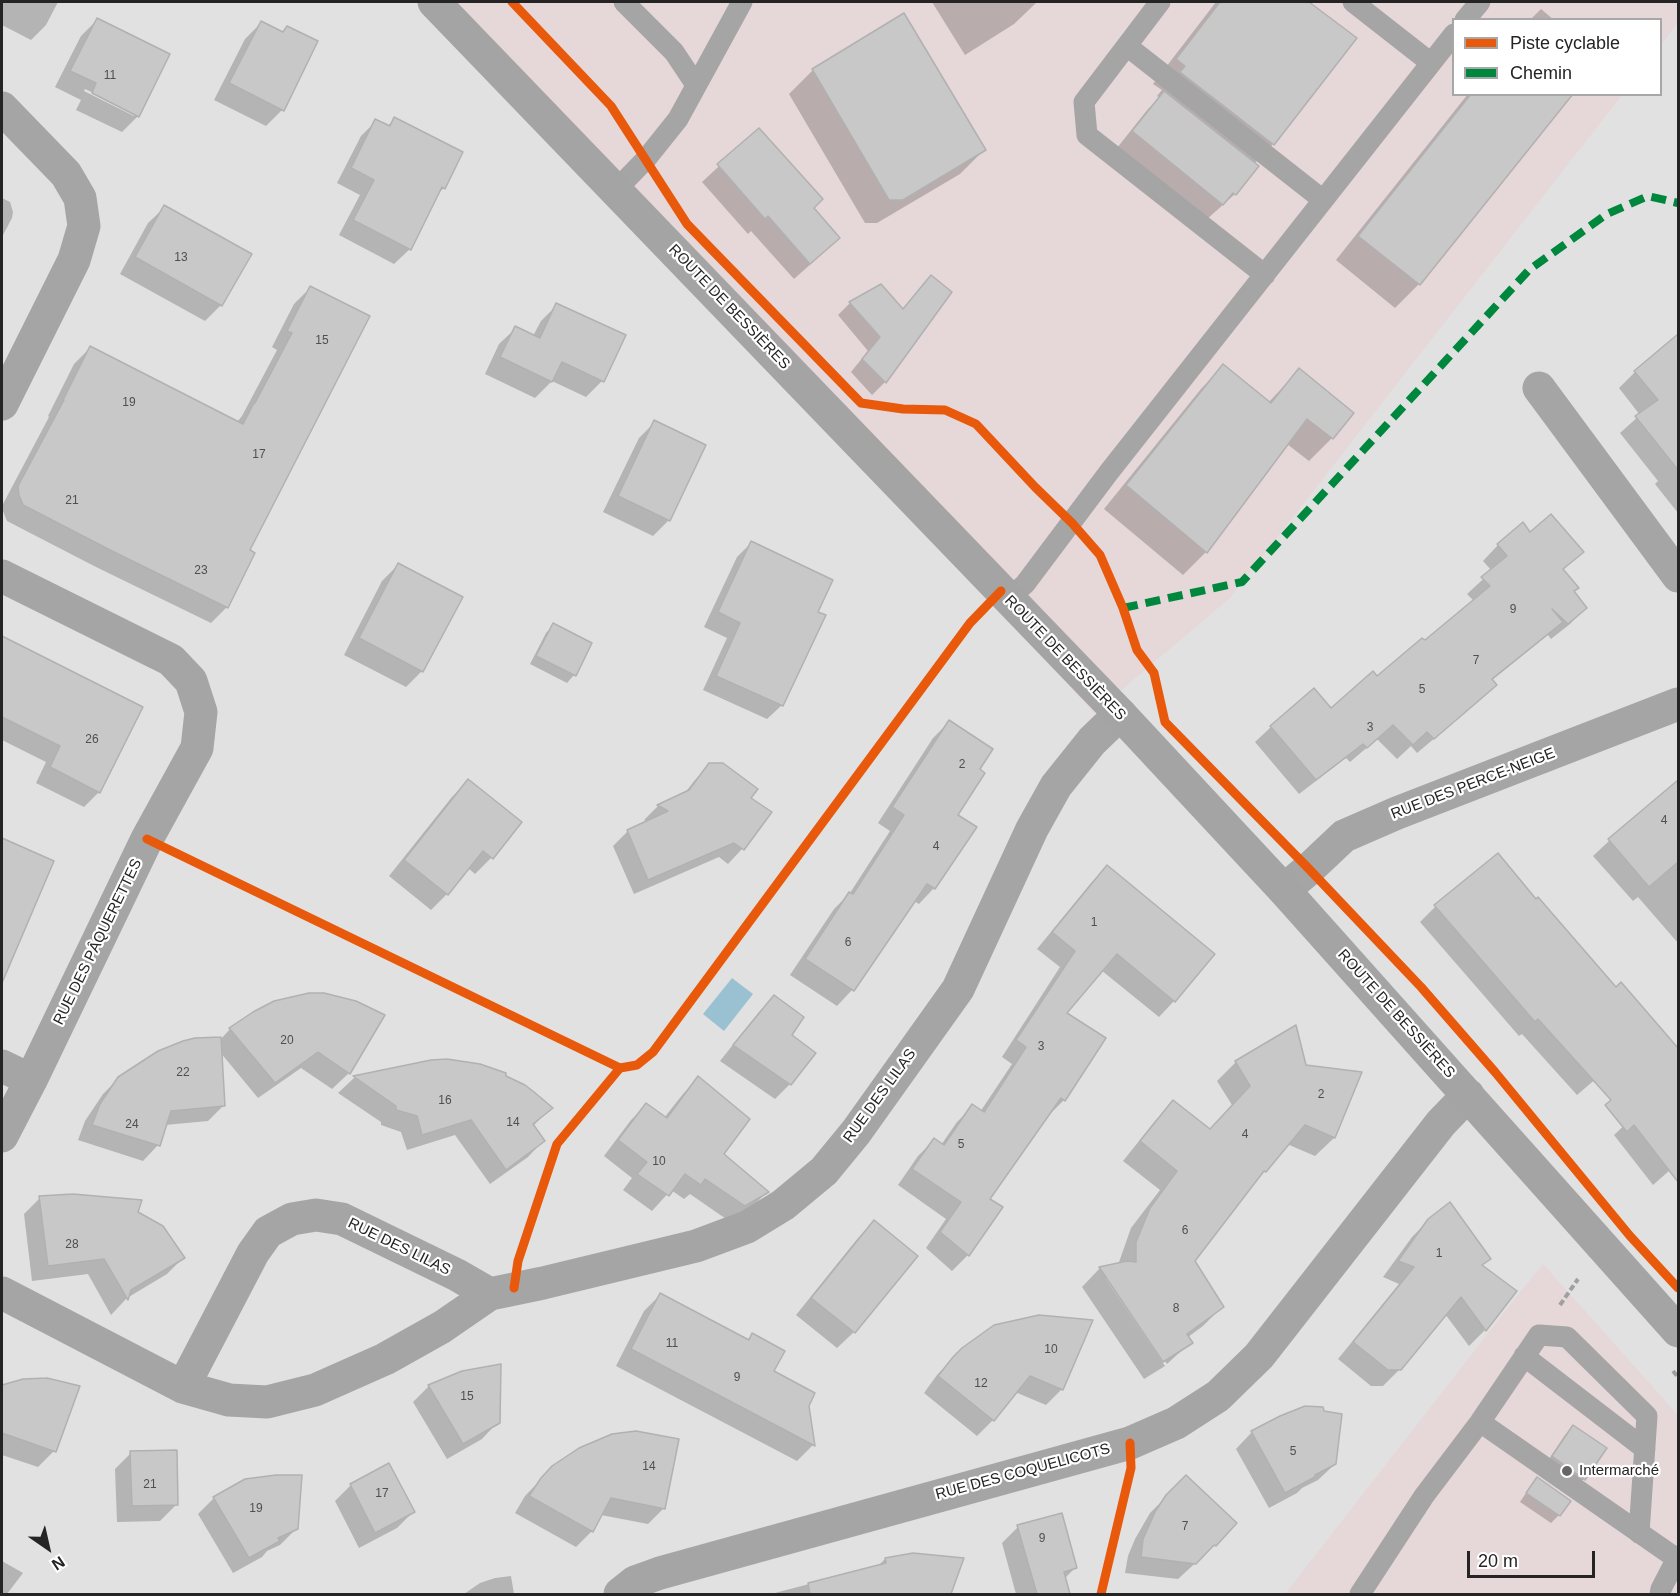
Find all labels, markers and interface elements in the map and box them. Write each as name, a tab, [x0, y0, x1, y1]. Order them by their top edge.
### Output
legend	[1452, 18, 1662, 96]
text: Piste cyclable	[1510, 33, 1620, 53]
text: Chemin	[1510, 63, 1572, 83]
house number: 11	[104, 69, 116, 83]
street label: ROUTE DE BESSIÈRES	[665, 241, 793, 373]
house number: 13	[174, 251, 188, 265]
house number: 15	[315, 334, 329, 348]
house number: 19	[122, 396, 136, 410]
house number: 17	[252, 448, 266, 462]
house number: 21	[65, 494, 79, 508]
house number: 23	[194, 564, 208, 578]
street label: ROUTE DE BESSIÈRES	[1001, 592, 1129, 724]
house number: 9	[1510, 603, 1516, 617]
house number: 7	[1473, 654, 1479, 668]
house number: 5	[1419, 683, 1425, 697]
house number: 3	[1367, 721, 1373, 735]
house number: 26	[85, 733, 99, 747]
street label: RUE DES PERCE-NEIGE	[1388, 744, 1558, 824]
house number: 2	[959, 758, 965, 772]
house number: 4	[1661, 814, 1667, 828]
house number: 4	[933, 840, 939, 854]
street label: RUE DES PÂQUERETTES	[50, 856, 146, 1028]
house number: 1	[1091, 916, 1097, 930]
house number: 6	[845, 936, 851, 950]
street label: ROUTE DE BESSIÈRES	[1334, 946, 1458, 1082]
house number: 20	[280, 1034, 294, 1048]
house number: 3	[1038, 1040, 1044, 1054]
street label: RUE DES LILAS	[840, 1046, 920, 1146]
house number: 22	[176, 1066, 190, 1080]
house number: 2	[1318, 1088, 1324, 1102]
house number: 16	[438, 1094, 452, 1108]
house number: 14	[506, 1116, 520, 1130]
house number: 24	[125, 1118, 139, 1132]
house number: 4	[1242, 1128, 1248, 1142]
house number: 5	[958, 1138, 964, 1152]
house number: 10	[652, 1155, 666, 1169]
street label: RUE DES LILAS	[345, 1214, 453, 1280]
house number: 6	[1182, 1224, 1188, 1238]
house number: 28	[65, 1238, 79, 1252]
house number: 1	[1436, 1247, 1442, 1261]
house number: 8	[1173, 1302, 1179, 1316]
house number: 11	[666, 1337, 678, 1351]
house number: 10	[1044, 1343, 1058, 1357]
house number: 9	[734, 1371, 740, 1385]
house number: 12	[974, 1377, 988, 1391]
house number: 15	[460, 1390, 474, 1404]
street label: RUE DES COQUELICOTS	[934, 1440, 1112, 1504]
house number: 5	[1290, 1445, 1296, 1459]
house number: 14	[642, 1460, 656, 1474]
place label: Intermarché	[1579, 1462, 1659, 1480]
marker: Intermarché	[1560, 1464, 1574, 1478]
house number: 21	[143, 1478, 157, 1492]
house number: 17	[375, 1487, 389, 1501]
house number: 19	[249, 1502, 263, 1516]
north arrow	[18, 1518, 78, 1578]
house number: 7	[1182, 1520, 1188, 1534]
house number: 9	[1039, 1532, 1045, 1546]
scale bar	[1470, 1539, 1598, 1577]
text: 20 m	[1478, 1551, 1518, 1571]
text: N	[49, 1553, 68, 1574]

